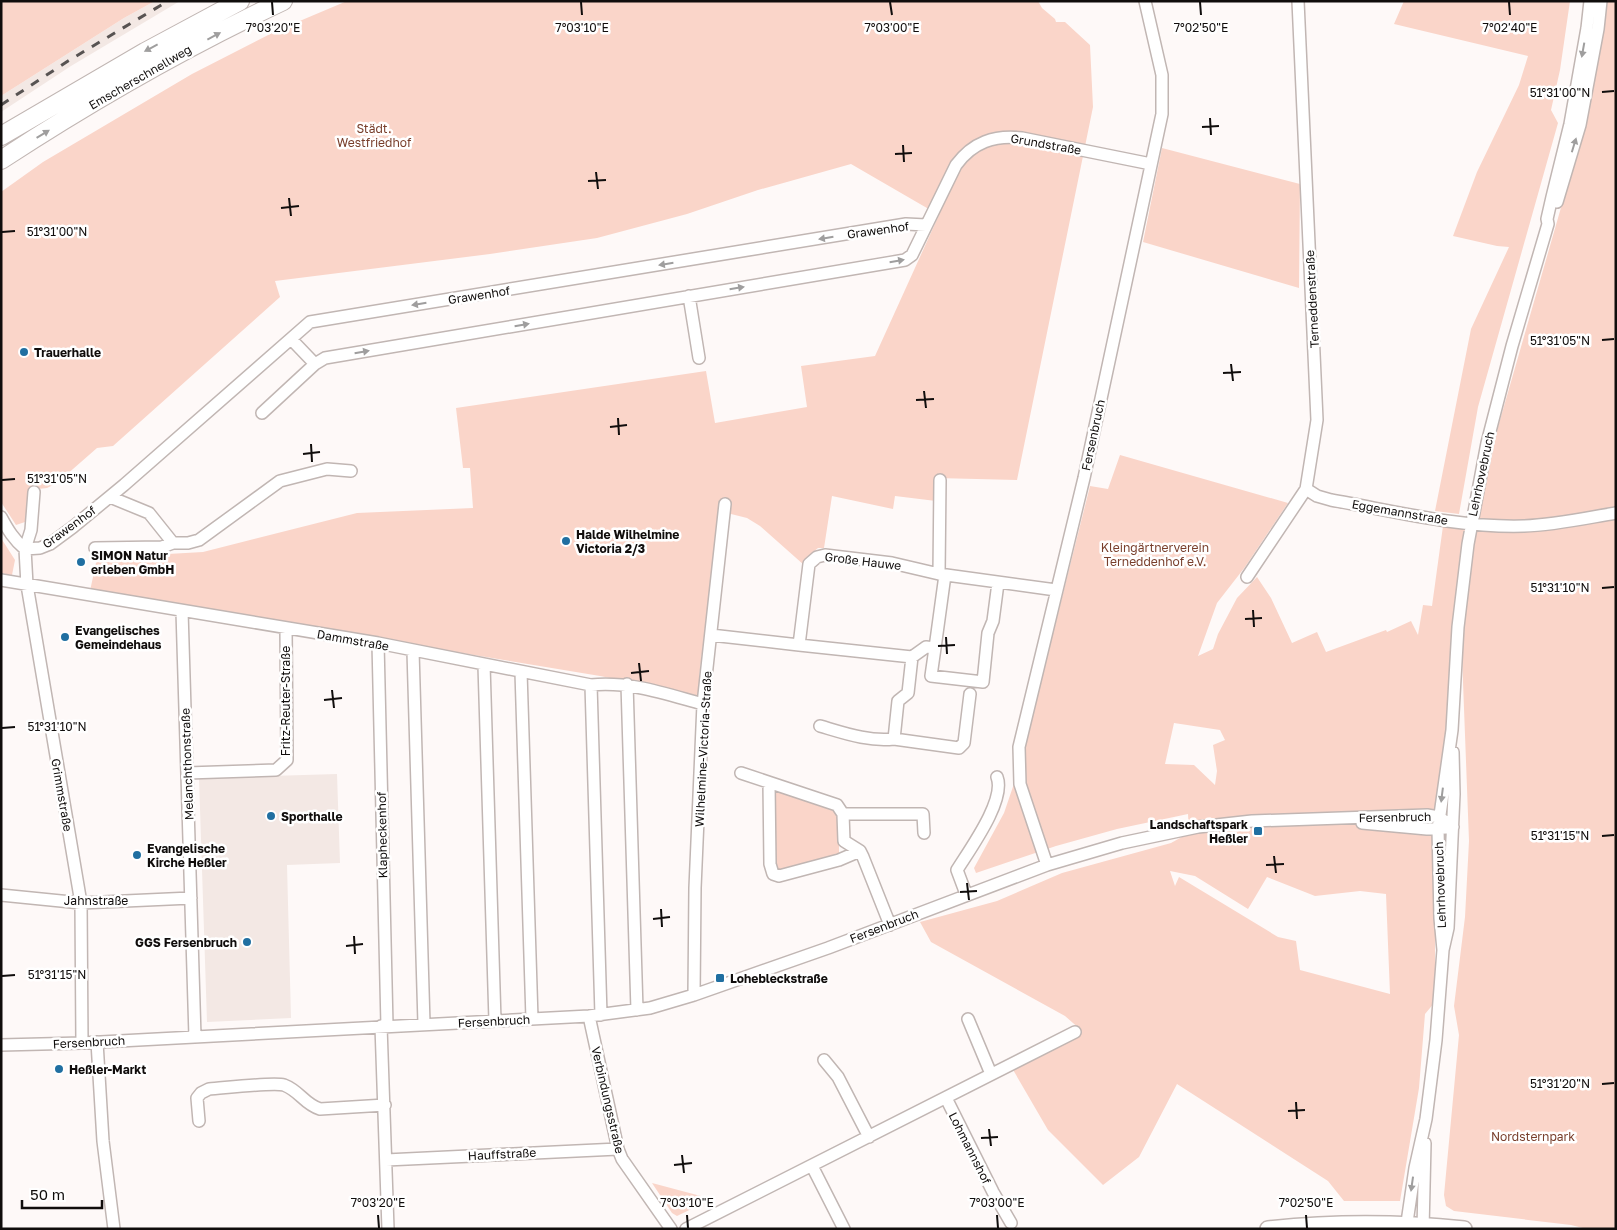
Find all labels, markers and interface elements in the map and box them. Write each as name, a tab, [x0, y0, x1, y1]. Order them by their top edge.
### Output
text: 7°03'20"E	[246, 20, 300, 35]
text: 7°03'10"E	[555, 20, 609, 35]
text: 7°03'00"E	[864, 20, 920, 35]
text: 7°02'50"E	[1174, 20, 1228, 35]
text: 7°02'40"E	[1483, 20, 1537, 35]
one-way arrow	[207, 31, 221, 40]
street label: Emscherschnellweg	[86, 42, 194, 112]
one-way arrow	[1579, 42, 1587, 58]
one-way arrow	[144, 44, 158, 52]
text: 51°31'00"N	[1530, 85, 1590, 100]
park label: Städt. Westfriedhof	[337, 121, 412, 150]
one-way arrow	[36, 130, 49, 139]
street label: Grundstraße	[1009, 130, 1083, 158]
one-way arrow	[1571, 138, 1579, 153]
street label: Grawenhof	[846, 218, 911, 242]
text: 51°31'00"N	[27, 224, 87, 239]
one-way arrow	[818, 234, 834, 242]
street label: Terneddenstraße	[1302, 250, 1322, 348]
one-way arrow	[890, 257, 906, 265]
one-way arrow	[657, 260, 673, 268]
street label: Grawenhof	[447, 283, 512, 307]
one-way arrow	[729, 284, 745, 292]
one-way arrow	[411, 301, 427, 309]
one-way arrow	[514, 320, 530, 328]
text: 51°31'05"N	[1530, 333, 1590, 348]
place label: Trauerhalle	[34, 345, 101, 360]
marker: Trauerhalle	[18, 346, 30, 358]
one-way arrow	[354, 347, 370, 355]
street label: Fersenbruch	[1078, 398, 1108, 472]
street label: Lehrhovebruch	[1465, 430, 1497, 518]
text: 51°31'05"N	[27, 471, 87, 486]
street label: Eggemannstraße	[1351, 496, 1449, 528]
street label: Grawenhof	[39, 502, 99, 551]
place label: Halde Wilhelmine Victoria 2/3	[576, 527, 679, 556]
marker: Halde Wilhelmine Victoria 2/3	[560, 535, 572, 547]
park label: Kleingärtnerverein Terneddenhof e.V.	[1101, 540, 1209, 569]
place label: SIMON Natur erleben GmbH	[91, 548, 174, 577]
street label: Große Hauwe	[824, 549, 902, 573]
marker: SIMON Natur erleben GmbH	[75, 556, 87, 568]
text: 51°31'10"N	[1530, 580, 1590, 595]
place label: Evangelisches Gemeindehaus	[75, 623, 162, 652]
street label: Dammstraße	[316, 626, 390, 654]
marker: Evangelisches Gemeindehaus	[59, 631, 71, 643]
street label: Fritz-Reuter-Straße	[278, 646, 293, 756]
street label: Wilhelmine-Victoria-Straße	[691, 671, 715, 827]
street label: Melanchthonstraße	[178, 708, 196, 820]
text: 51°31'10"N	[27, 719, 87, 734]
street label: Grimmstraße	[48, 757, 76, 833]
one-way arrow	[1438, 788, 1446, 804]
street label: Klapheckenhof	[374, 791, 390, 879]
place label: Sporthalle	[281, 809, 343, 824]
street label: Fersenbruch	[1359, 809, 1431, 825]
marker: Sporthalle	[265, 810, 277, 822]
place label: Landschaftspark Heßler	[1149, 817, 1248, 846]
marker: Landschaftspark Heßler	[1252, 825, 1264, 837]
text: 51°31'15"N	[1531, 828, 1589, 843]
place label: Evangelische Kirche Heßler	[147, 841, 227, 870]
street label: Lehrhovebruch	[1431, 841, 1449, 929]
marker: Evangelische Kirche Heßler	[131, 849, 143, 861]
street label: Jahnstraße	[64, 893, 128, 908]
street label: Fersenbruch	[847, 906, 921, 946]
place label: GGS Fersenbruch	[135, 935, 237, 950]
marker: GGS Fersenbruch	[241, 936, 253, 948]
text: 51°31'15"N	[28, 967, 86, 982]
place label: Lohebleckstraße	[730, 971, 828, 986]
marker: Lohebleckstraße	[714, 972, 726, 984]
street label: Fersenbruch	[457, 1012, 531, 1030]
street label: Fersenbruch	[52, 1033, 126, 1051]
street label: Verbindungsstraße	[588, 1045, 628, 1155]
place label: Heßler-Markt	[69, 1062, 146, 1077]
marker: Heßler-Markt	[53, 1063, 65, 1075]
text: 51°31'20"N	[1530, 1076, 1590, 1091]
street label: Lohmannshof	[945, 1110, 995, 1187]
park label: Nordsternpark	[1491, 1129, 1575, 1144]
street label: Hauffstraße	[467, 1145, 537, 1163]
one-way arrow	[1408, 1177, 1416, 1193]
scale bar	[22, 1178, 102, 1210]
text: 50 m	[30, 1185, 65, 1203]
text: 7°03'20"E	[351, 1195, 405, 1210]
text: 7°03'10"E	[660, 1195, 714, 1210]
text: 7°03'00"E	[969, 1195, 1025, 1210]
text: 7°02'50"E	[1279, 1195, 1333, 1210]

